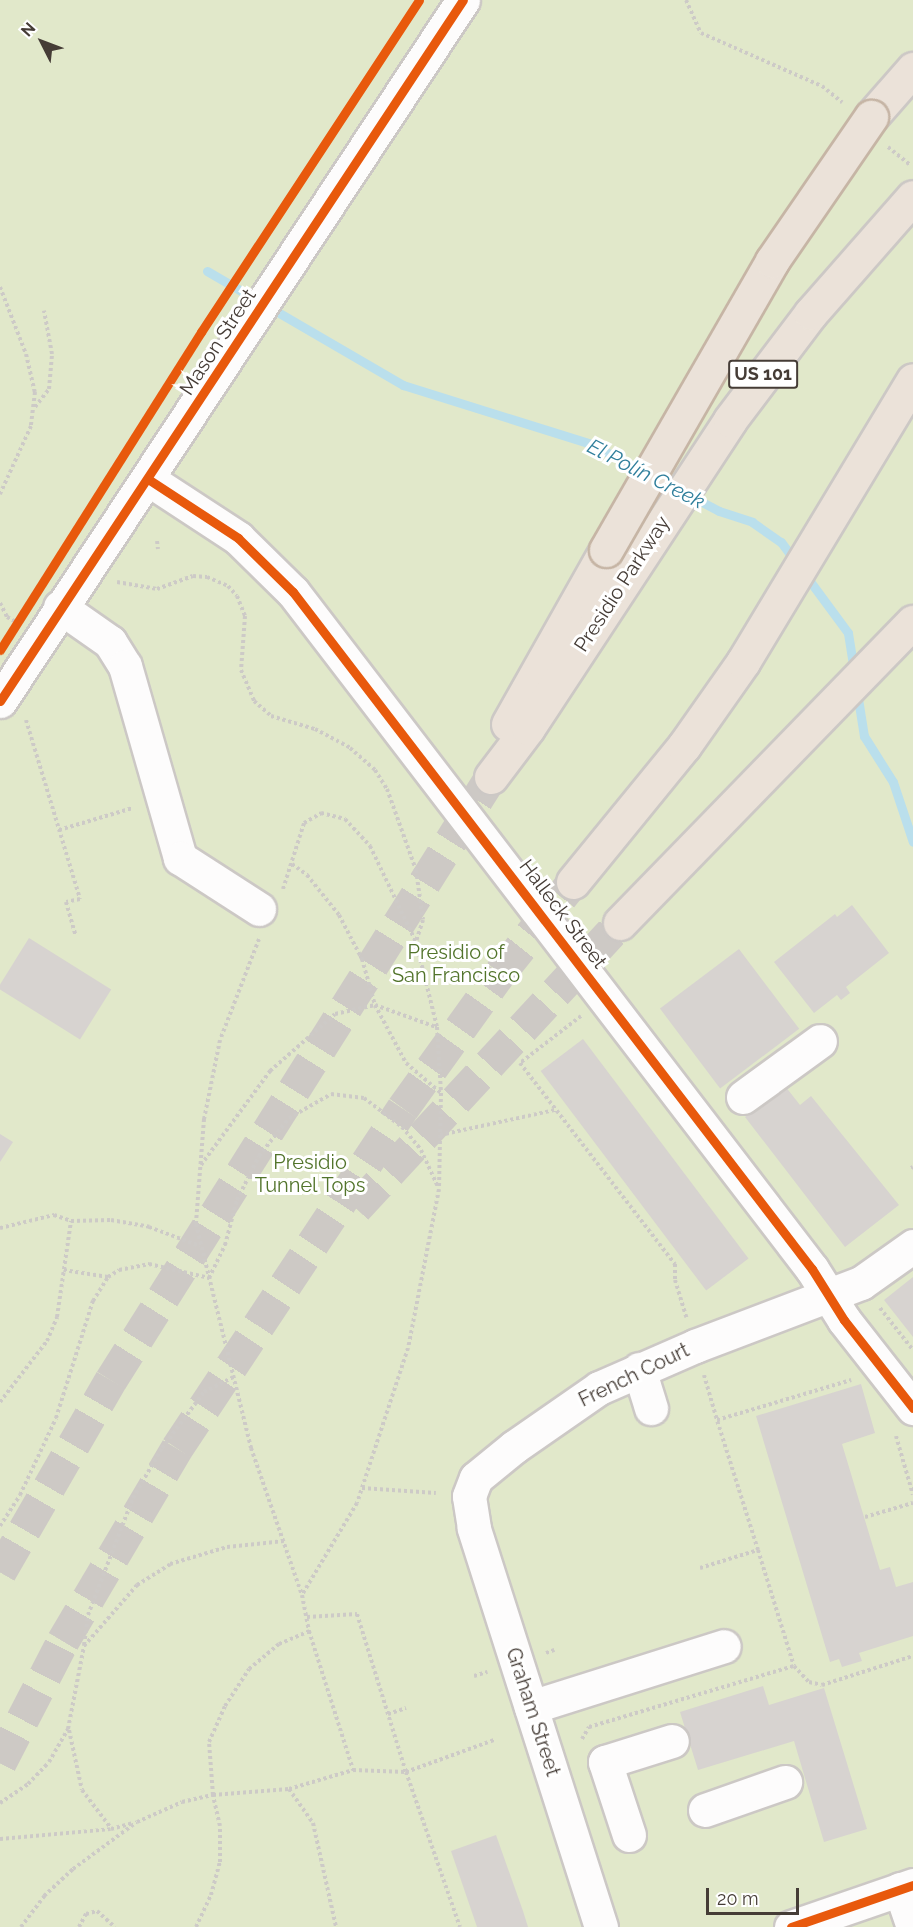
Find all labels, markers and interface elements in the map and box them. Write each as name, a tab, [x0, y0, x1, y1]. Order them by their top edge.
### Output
north arrow	[12, 12, 72, 72]
text: N	[17, 19, 39, 41]
street label: Mason Street	[175, 284, 261, 400]
road number: US 101	[727, 359, 799, 389]
water label: El Polín Creek	[583, 434, 709, 514]
street label: Presidio Parkway	[569, 512, 675, 656]
street label: Halleck Street	[514, 855, 612, 973]
park label: Presidio of San Francisco	[392, 940, 520, 987]
park label: Presidio Tunnel Tops	[254, 1150, 366, 1197]
street label: French Court	[575, 1338, 693, 1412]
street label: Graham Street	[501, 1645, 565, 1779]
scale bar	[709, 1876, 802, 1914]
text: 20 m	[717, 1888, 759, 1909]

